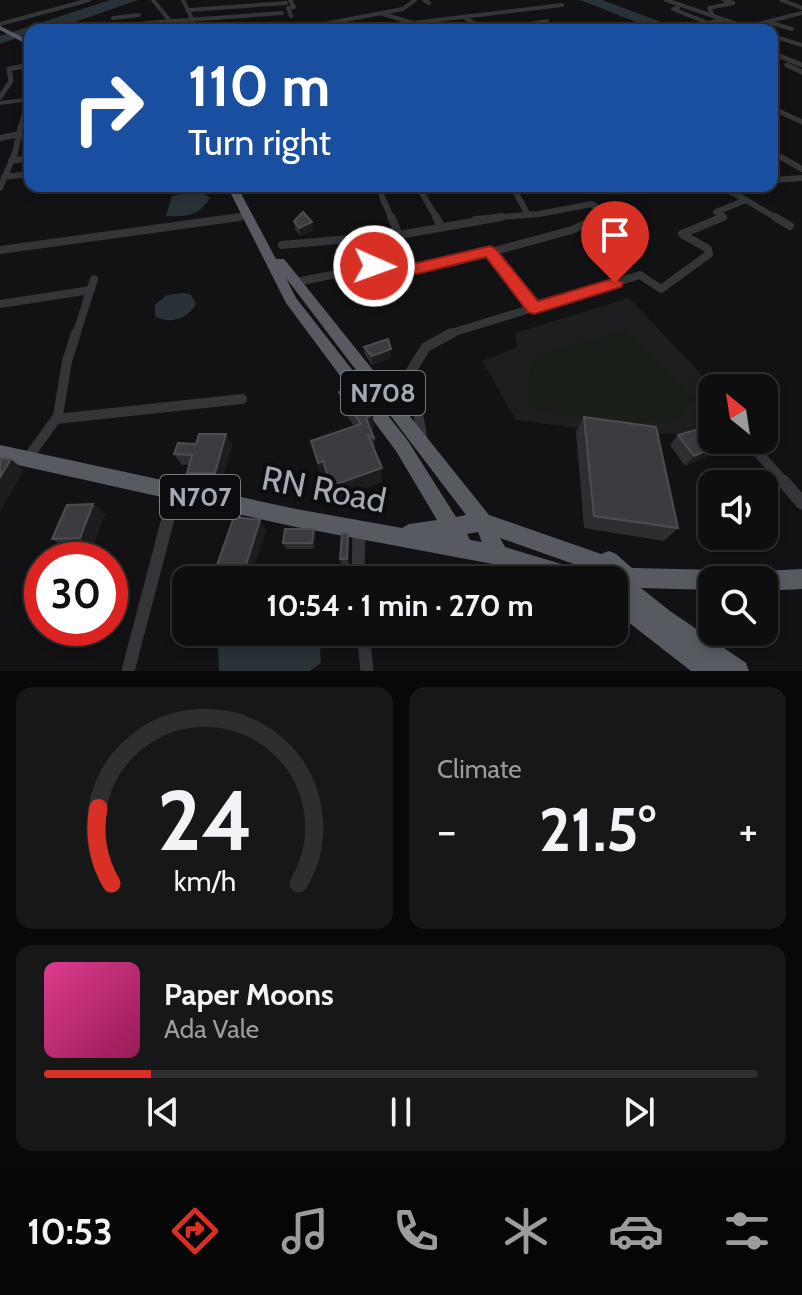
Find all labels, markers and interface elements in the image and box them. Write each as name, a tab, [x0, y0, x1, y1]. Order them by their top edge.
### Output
text: 110 m	[188, 52, 330, 120]
icon: right	[56, 56, 160, 160]
text: Turn right	[188, 120, 331, 164]
pin	[581, 201, 649, 283]
icon: arrive	[593, 213, 637, 257]
position arrow	[332, 224, 416, 308]
road number: N708	[341, 371, 425, 415]
north arrow	[698, 374, 778, 454]
map controls	[698, 374, 778, 646]
street label: RN Road	[258, 456, 390, 522]
button: sound	[698, 470, 778, 550]
road number: N707	[160, 475, 240, 519]
speed limit sign: 30	[24, 542, 128, 646]
button: search	[698, 566, 778, 646]
text: 10:54 · 1 min · 270 m	[266, 587, 534, 624]
text: Climate	[437, 753, 522, 785]
text: 24	[157, 770, 252, 871]
text: 21.5°	[539, 793, 656, 866]
text: −	[437, 804, 456, 857]
text: +	[739, 804, 758, 857]
text: km/h	[173, 863, 236, 898]
text: Paper Moons	[164, 976, 334, 1013]
text: Ada Vale	[164, 1013, 259, 1045]
icon: previous	[141, 1090, 185, 1134]
icon: pause	[379, 1090, 423, 1134]
icon: next	[617, 1090, 661, 1134]
icon: directions	[167, 1203, 223, 1259]
icon: music	[277, 1203, 333, 1259]
icon: phone	[388, 1203, 444, 1259]
icon: climate	[498, 1203, 554, 1259]
icon: car	[608, 1203, 664, 1259]
icon: filters	[719, 1203, 775, 1259]
text: 10:53	[27, 1209, 113, 1253]

